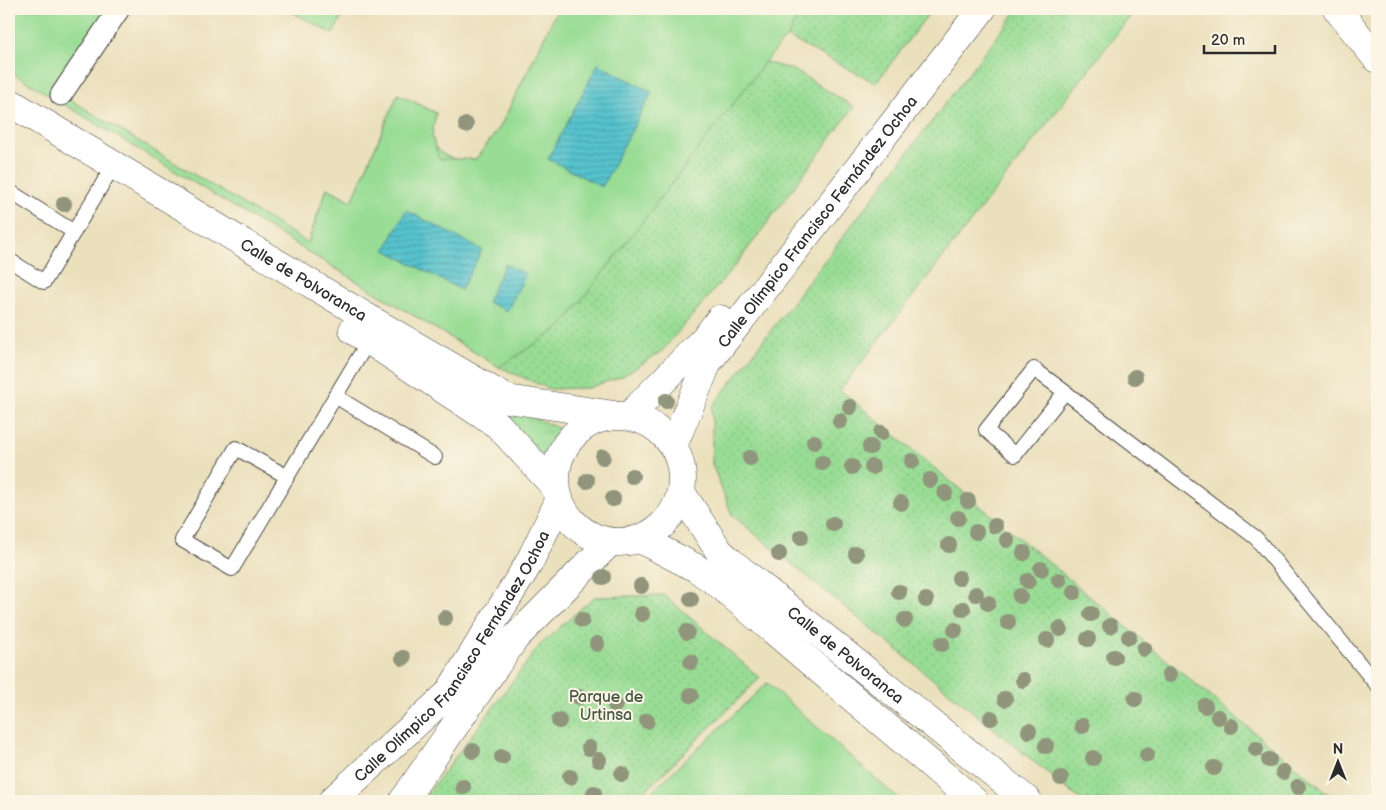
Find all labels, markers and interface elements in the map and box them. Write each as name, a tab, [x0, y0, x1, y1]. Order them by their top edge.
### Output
scale bar	[1204, 22, 1275, 54]
text: 20 m	[1211, 31, 1245, 50]
street label: Calle Olímpico Francisco Fernández Ochoa	[715, 92, 922, 352]
street label: Calle de Polvoranca	[236, 235, 370, 326]
street label: Calle Olímpico Francisco Fernández Ochoa	[351, 528, 554, 787]
street label: Calle de Polvoranca	[783, 603, 907, 708]
park label: Parque de Urtinsa	[569, 688, 644, 725]
north arrow	[1314, 738, 1364, 788]
text: N	[1333, 741, 1343, 758]

